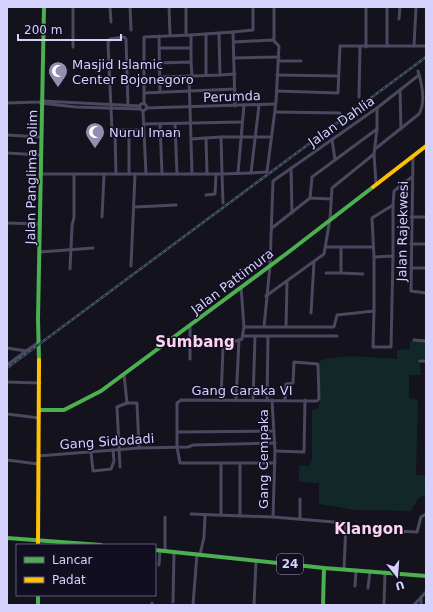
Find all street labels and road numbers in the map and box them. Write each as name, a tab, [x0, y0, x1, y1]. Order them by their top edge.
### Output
street label: Perumda	[203, 88, 261, 105]
street label: Jalan Dahlia	[305, 93, 377, 150]
street label: Jalan Panglima Polim	[23, 110, 40, 245]
street label: Jalan Rajekwesi	[394, 181, 411, 282]
street label: Jalan Pattimura	[187, 246, 276, 318]
street label: Gang Caraka VI	[191, 383, 293, 398]
street label: Gang Cempaka	[256, 409, 271, 509]
street label: Gang Sidodadi	[59, 431, 155, 452]
road number: 24	[277, 554, 303, 574]

